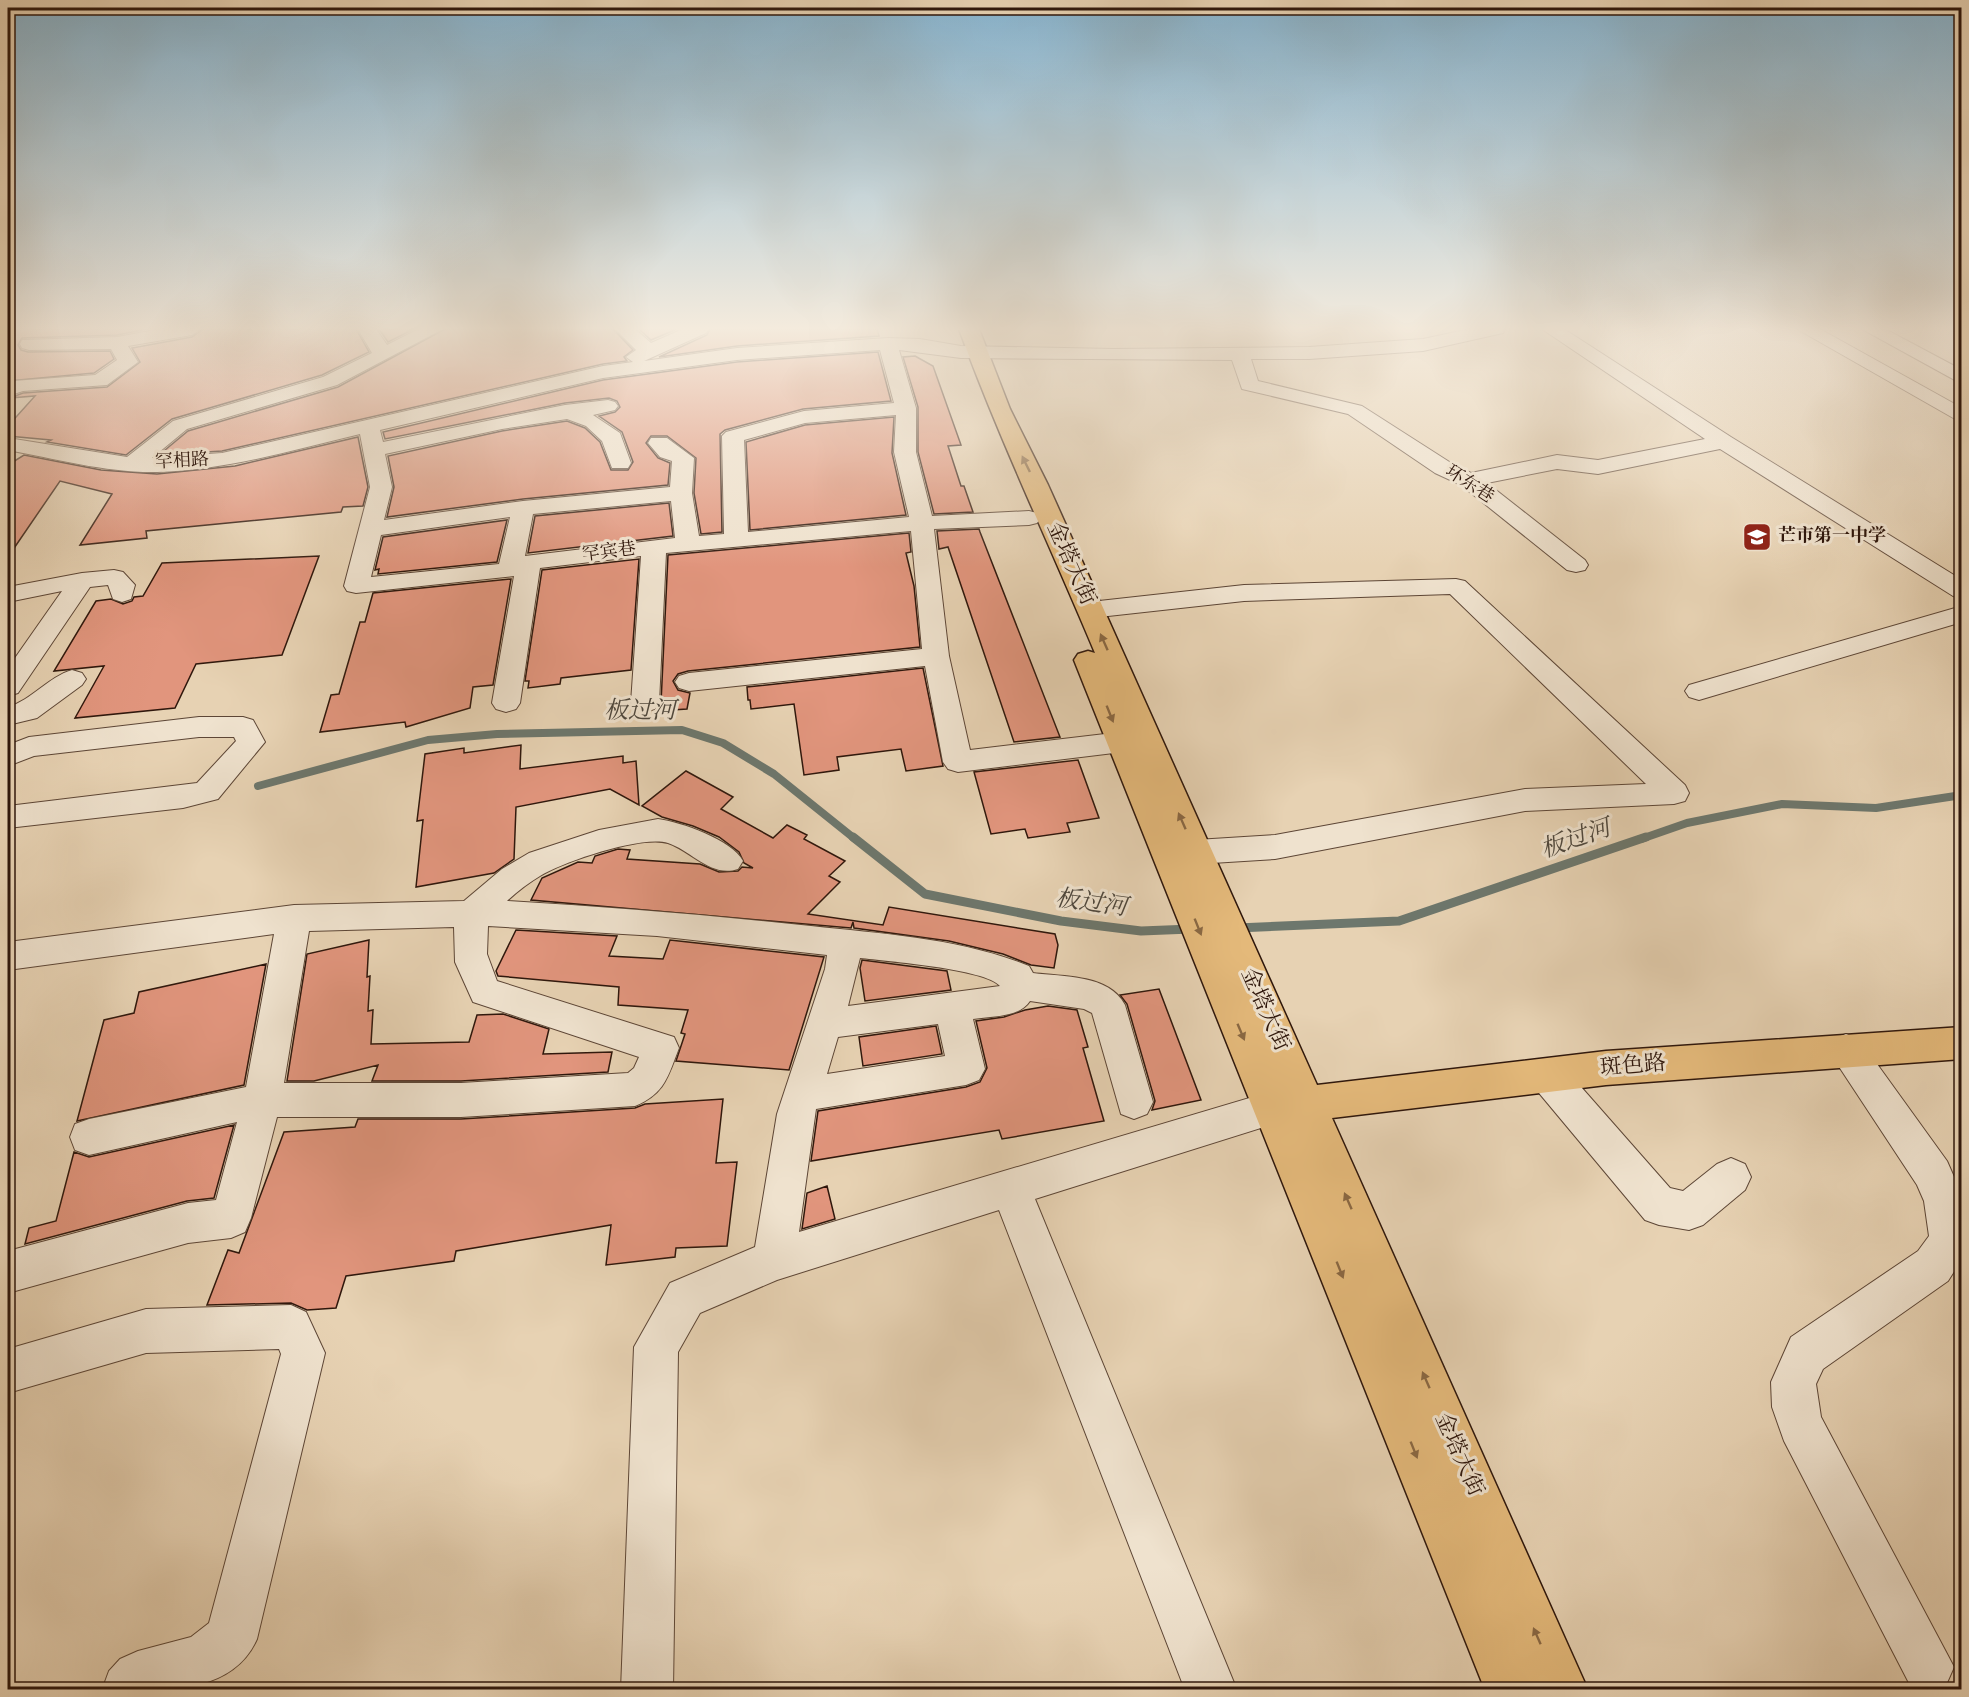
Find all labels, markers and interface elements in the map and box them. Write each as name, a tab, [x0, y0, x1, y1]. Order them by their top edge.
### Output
street label: 罕相路	[154, 448, 210, 476]
one-way arrow	[1021, 455, 1030, 472]
street label: 环东巷	[1439, 459, 1499, 511]
street label: 金塔大街	[1037, 517, 1103, 611]
school or university icon: 芒市第一中学	[1741, 521, 1773, 553]
place label: 芒市第一中学	[1778, 524, 1886, 550]
street label: 罕宾巷	[581, 537, 637, 569]
one-way arrow	[1099, 633, 1108, 651]
water label: 板过河	[604, 695, 680, 729]
one-way arrow	[1105, 705, 1115, 723]
one-way arrow	[1177, 811, 1187, 829]
water label: 板过河	[1536, 811, 1619, 868]
water label: 板过河	[1053, 882, 1133, 926]
one-way arrow	[1194, 918, 1203, 936]
street label: 金塔大街	[1231, 963, 1297, 1057]
one-way arrow	[1236, 1023, 1246, 1041]
street label: 斑色路	[1599, 1048, 1667, 1086]
one-way arrow	[1343, 1192, 1353, 1210]
one-way arrow	[1336, 1261, 1345, 1279]
one-way arrow	[1421, 1372, 1430, 1389]
street label: 金塔大街	[1425, 1408, 1491, 1502]
one-way arrow	[1409, 1442, 1419, 1460]
one-way arrow	[1532, 1627, 1541, 1645]

